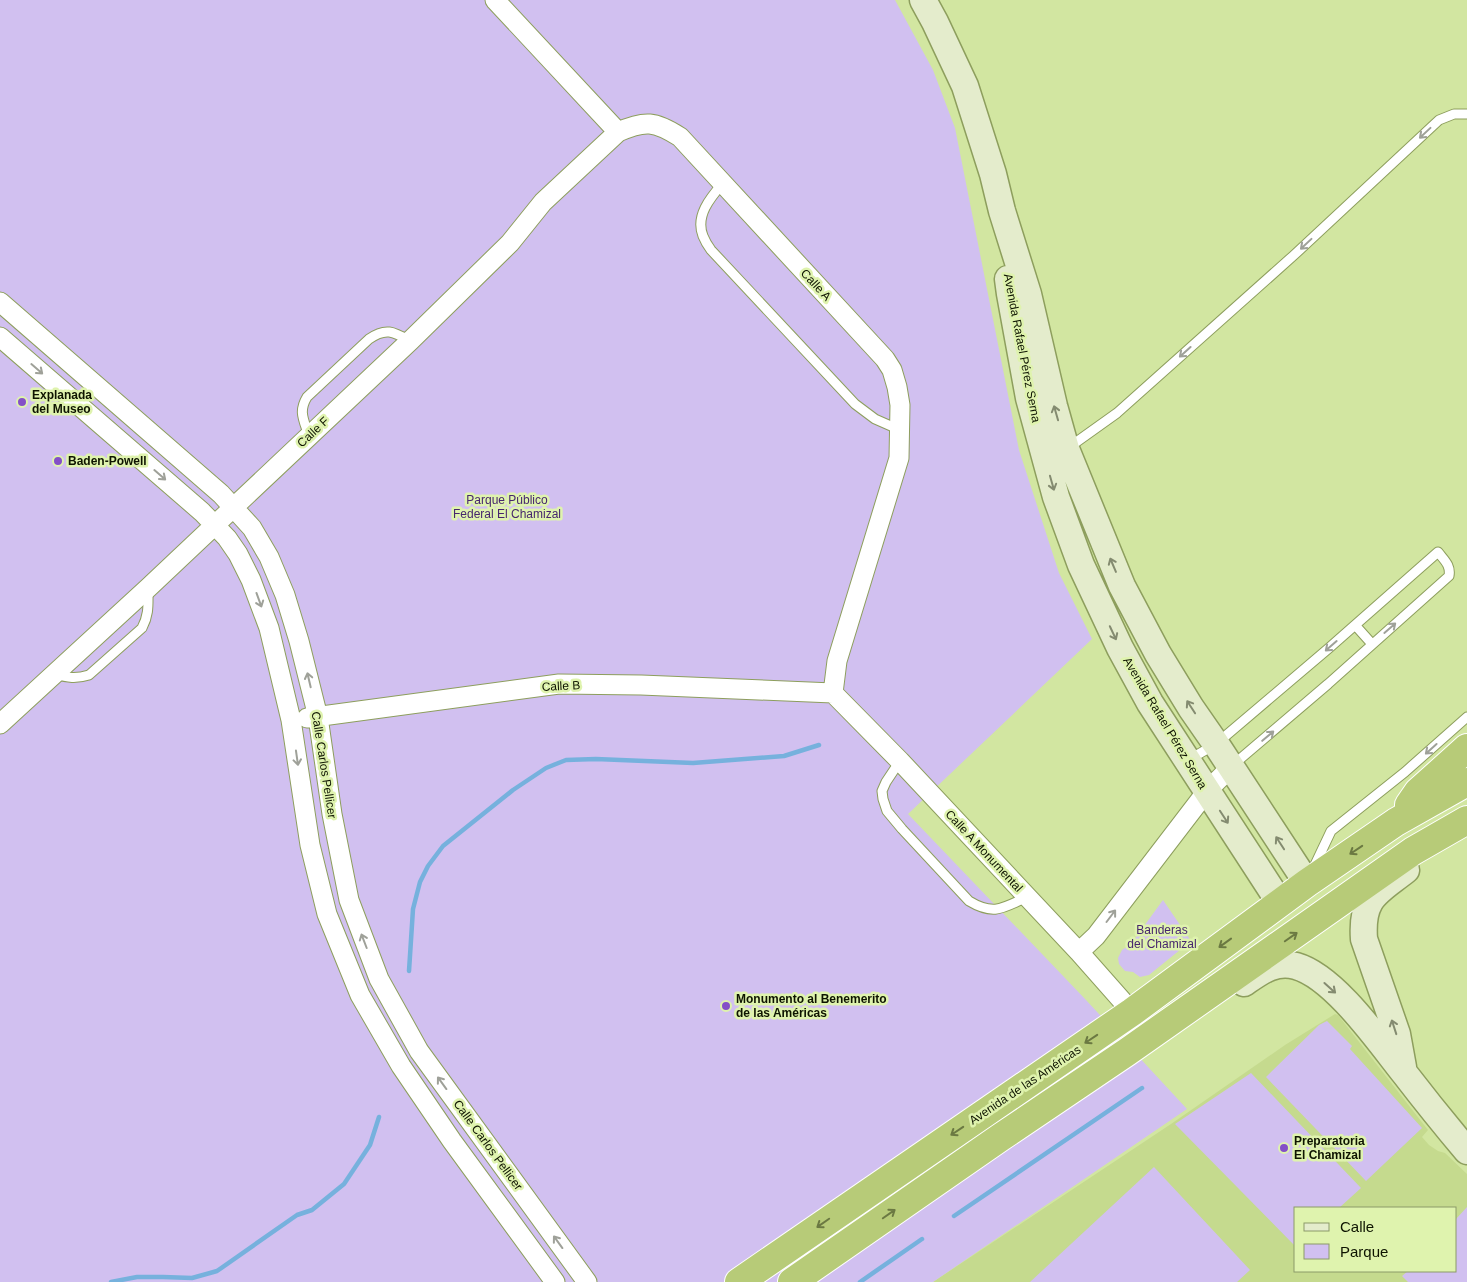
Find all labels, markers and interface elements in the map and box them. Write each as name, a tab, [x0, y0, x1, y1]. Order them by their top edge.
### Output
one-way arrow	[1418, 127, 1431, 139]
one-way arrow	[1299, 238, 1312, 250]
street label: Calle A	[798, 266, 834, 304]
street label: Avenida Rafael Pérez Serna	[1001, 272, 1043, 424]
one-way arrow	[1178, 347, 1191, 358]
one-way arrow	[30, 363, 43, 374]
place label: Explanada del Museo	[32, 388, 92, 416]
marker: Explanada del Museo	[16, 396, 28, 408]
one-way arrow	[1050, 405, 1060, 421]
street label: Calle F	[294, 414, 332, 450]
place label: Baden-Powell	[68, 454, 147, 468]
marker: Baden-Powell	[52, 455, 64, 467]
one-way arrow	[153, 469, 166, 481]
one-way arrow	[1047, 474, 1057, 490]
park label: Parque Público Federal El Chamizal	[453, 493, 561, 521]
one-way arrow	[1108, 557, 1117, 572]
one-way arrow	[255, 592, 264, 608]
one-way arrow	[1383, 623, 1396, 634]
one-way arrow	[1109, 625, 1118, 640]
one-way arrow	[1324, 641, 1337, 652]
street label: Avenida Rafael Pérez Serna	[1120, 655, 1210, 792]
one-way arrow	[304, 672, 313, 688]
street label: Calle B	[541, 678, 581, 694]
one-way arrow	[1185, 700, 1196, 714]
street label: Calle Carlos Pellicer	[309, 711, 339, 819]
one-way arrow	[1261, 730, 1274, 741]
one-way arrow	[1424, 743, 1437, 755]
one-way arrow	[292, 750, 302, 766]
street label: Calle A Monumental	[942, 807, 1026, 895]
one-way arrow	[1218, 810, 1229, 824]
one-way arrow	[1275, 836, 1285, 850]
one-way arrow	[1349, 845, 1363, 855]
one-way arrow	[1106, 910, 1117, 923]
park label: Banderas del Chamizal	[1127, 923, 1197, 951]
one-way arrow	[1283, 932, 1297, 942]
one-way arrow	[359, 934, 369, 949]
one-way arrow	[1218, 938, 1232, 948]
one-way arrow	[1323, 982, 1336, 993]
place label: Monumento al Benemerito de las Américas	[736, 992, 887, 1020]
marker: Monumento al Benemerito de las Américas	[720, 1000, 732, 1012]
one-way arrow	[1389, 1020, 1399, 1036]
one-way arrow	[1085, 1034, 1099, 1044]
street label: Avenida de las Américas	[967, 1043, 1083, 1127]
one-way arrow	[437, 1076, 447, 1090]
street label: Calle Carlos Pellicer	[451, 1097, 525, 1193]
one-way arrow	[950, 1126, 964, 1136]
place label: Preparatoria El Chamizal	[1294, 1134, 1365, 1162]
marker: Preparatoria El Chamizal	[1278, 1142, 1290, 1154]
legend	[1294, 1207, 1457, 1272]
one-way arrow	[882, 1209, 896, 1219]
one-way arrow	[817, 1218, 831, 1228]
text: Calle	[1340, 1218, 1374, 1235]
one-way arrow	[553, 1236, 563, 1250]
text: Parque	[1340, 1243, 1388, 1260]

